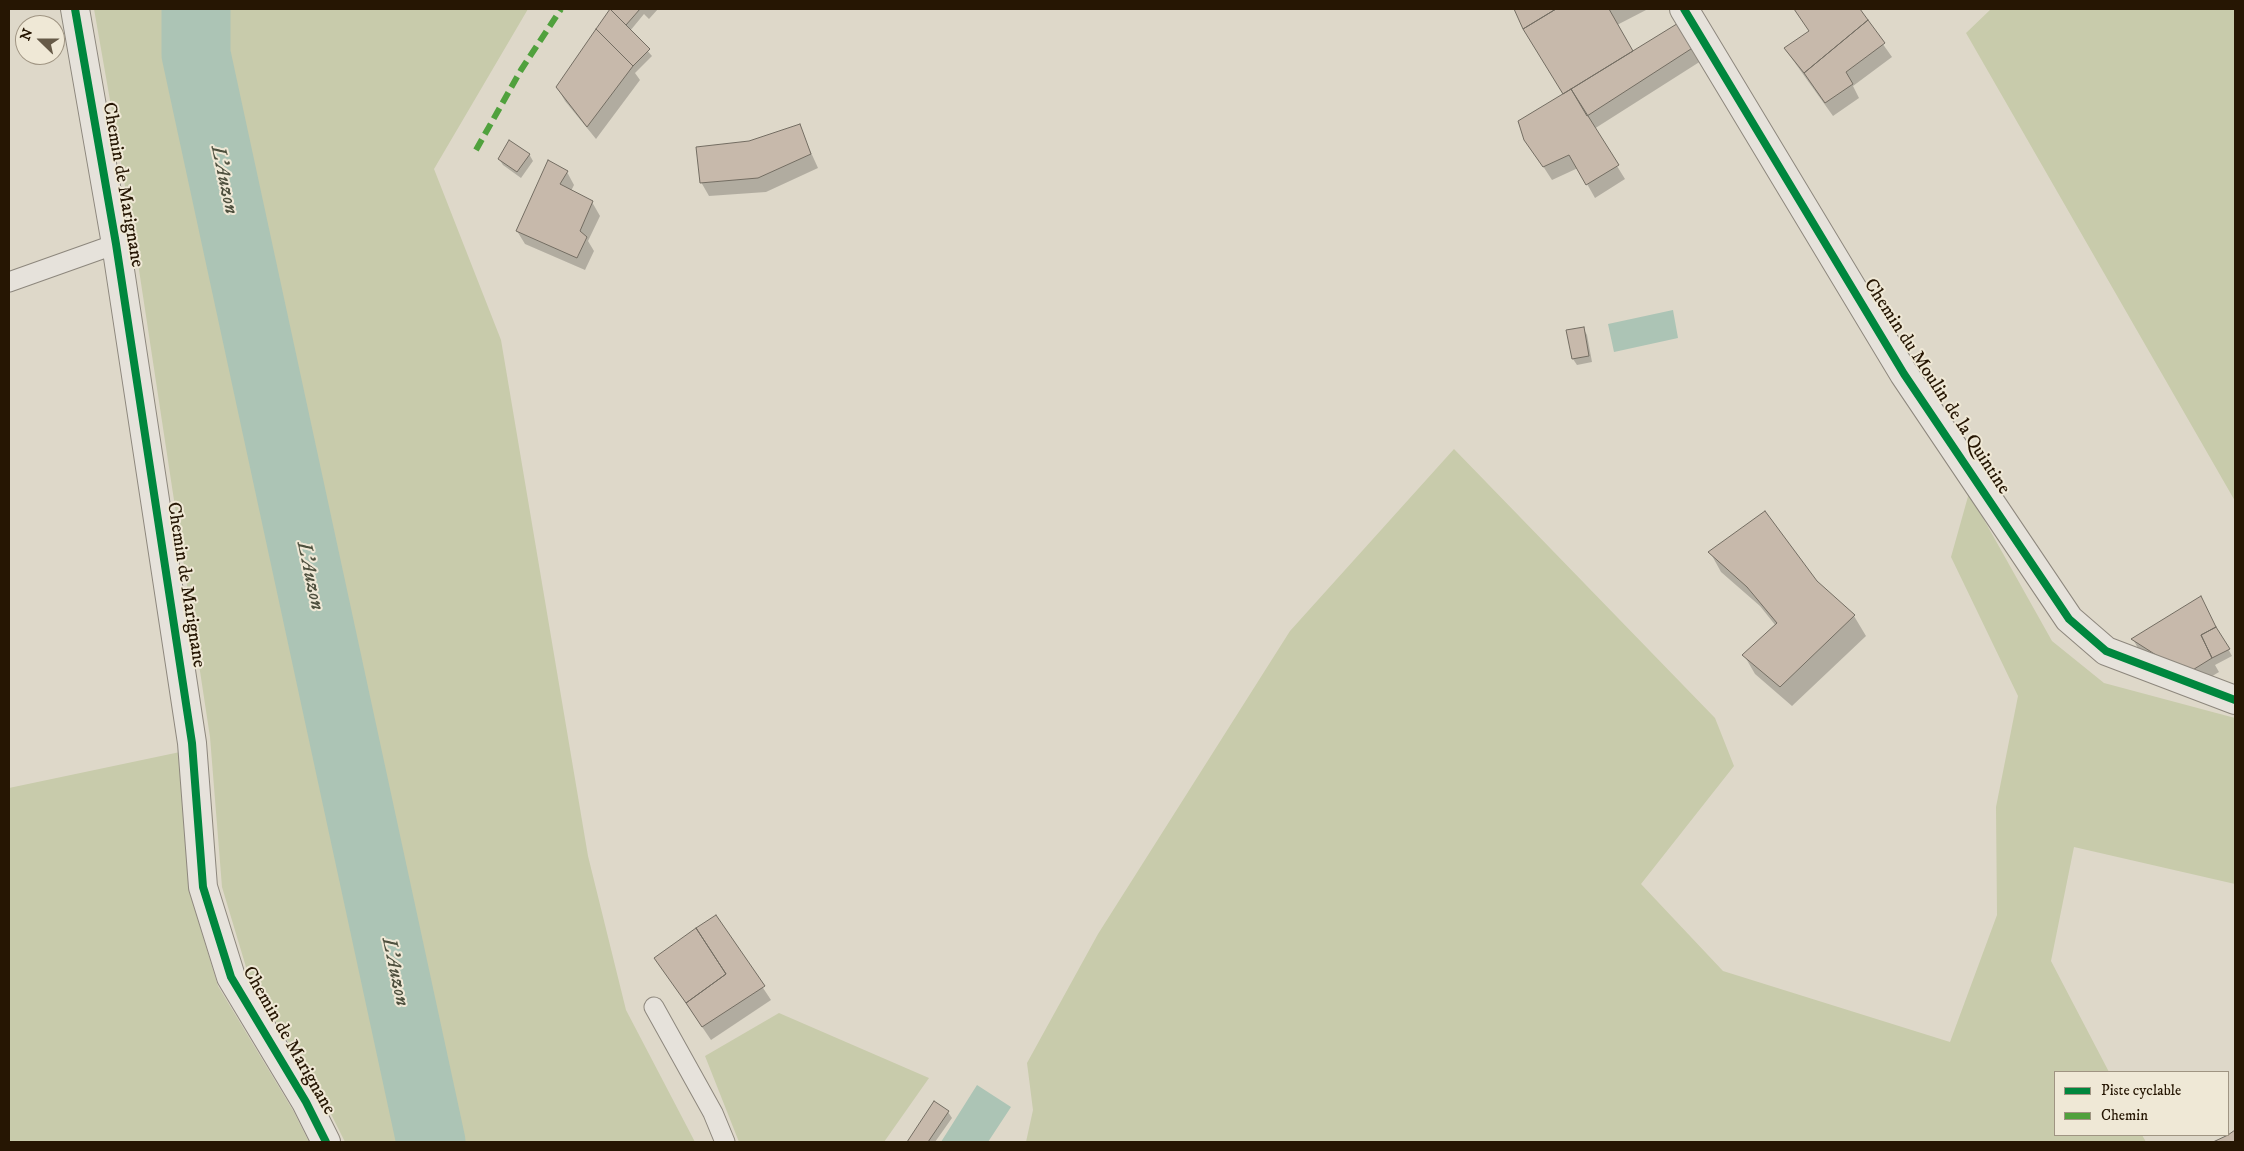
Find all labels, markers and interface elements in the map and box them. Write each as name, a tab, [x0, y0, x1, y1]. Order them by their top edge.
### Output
north arrow	[15, 15, 65, 65]
text: N	[17, 26, 38, 43]
street label: Chemin de Marignane	[96, 101, 148, 269]
water label: L'Auzon	[204, 144, 242, 216]
street label: Chemin du Moulin de la Quintine	[1858, 275, 2014, 499]
street label: Chemin de Marignane	[161, 501, 209, 669]
water label: L'Auzon	[290, 540, 328, 612]
water label: L'Auzon	[375, 936, 413, 1008]
street label: Chemin de Marignane	[236, 963, 340, 1119]
legend	[2054, 1071, 2229, 1136]
text: Piste cyclable	[2101, 1081, 2181, 1100]
text: Chemin	[2101, 1106, 2148, 1125]

